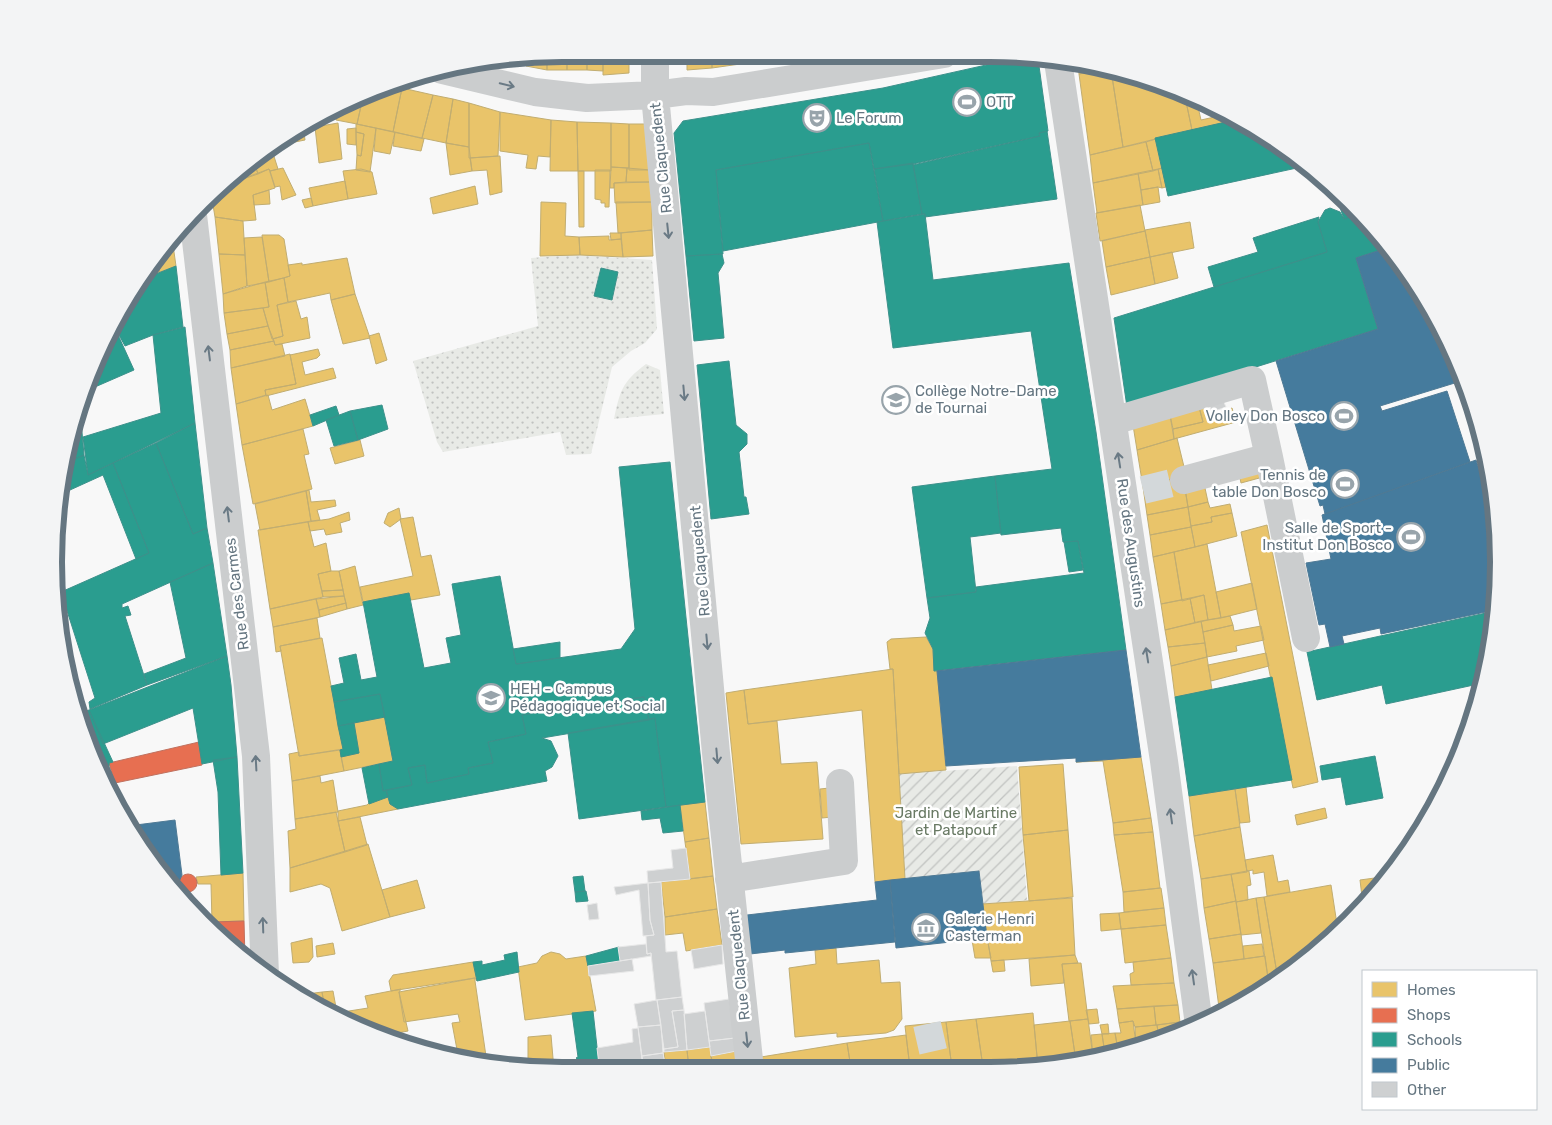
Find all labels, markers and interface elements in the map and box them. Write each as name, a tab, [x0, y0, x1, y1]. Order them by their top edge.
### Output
one-way arrow	[498, 81, 514, 90]
sports icon: OTT	[952, 87, 982, 117]
place label: OTT	[986, 93, 1014, 111]
street label: Rue Claquedent	[646, 102, 676, 214]
theatre icon: Le Forum	[802, 103, 832, 133]
place label: Le Forum	[836, 109, 902, 127]
one-way arrow	[663, 223, 673, 239]
one-way arrow	[204, 345, 214, 361]
place label: Collège Notre-Dame de Tournai	[915, 382, 1057, 417]
one-way arrow	[679, 384, 689, 400]
school or university icon: Collège Notre-Dame de Tournai	[881, 385, 911, 415]
sports icon: Volley Don Bosco	[1329, 401, 1359, 431]
place label: Volley Don Bosco	[1206, 407, 1325, 425]
one-way arrow	[1114, 452, 1124, 468]
place label: Tennis de table Don Bosco	[1212, 466, 1326, 501]
sports icon: Tennis de table Don Bosco	[1330, 469, 1360, 499]
street label: Rue des Augustins	[1113, 477, 1149, 609]
street label: Rue Claquedent	[686, 505, 714, 617]
one-way arrow	[223, 506, 233, 522]
place label: Salle de Sport - Institut Don Bosco	[1262, 519, 1392, 554]
sports icon: Salle de Sport - Institut Don Bosco	[1396, 522, 1426, 552]
street label: Rue des Carmes	[221, 537, 253, 651]
one-way arrow	[702, 633, 712, 649]
one-way arrow	[1142, 647, 1152, 663]
place label: HEH - Campus Pédagogique et Social	[510, 680, 665, 715]
school or university icon: HEH - Campus Pédagogique et Social	[476, 683, 506, 713]
one-way arrow	[712, 748, 721, 764]
one-way arrow	[251, 755, 261, 771]
park label: Jardin de Martine et Patapouf	[895, 804, 1017, 839]
one-way arrow	[1166, 808, 1176, 824]
street label: Rue Claquedent	[724, 909, 754, 1021]
place label: Galerie Henri Casterman	[945, 910, 1034, 945]
museum icon: Galerie Henri Casterman	[911, 913, 941, 943]
one-way arrow	[258, 917, 267, 933]
one-way arrow	[1187, 969, 1197, 985]
legend	[1362, 970, 1537, 1110]
text: Homes	[1407, 981, 1456, 999]
text: Shops	[1407, 1006, 1451, 1024]
text: Schools	[1407, 1031, 1463, 1049]
one-way arrow	[742, 1032, 752, 1048]
text: Public	[1407, 1056, 1450, 1074]
text: Other	[1407, 1081, 1447, 1099]

